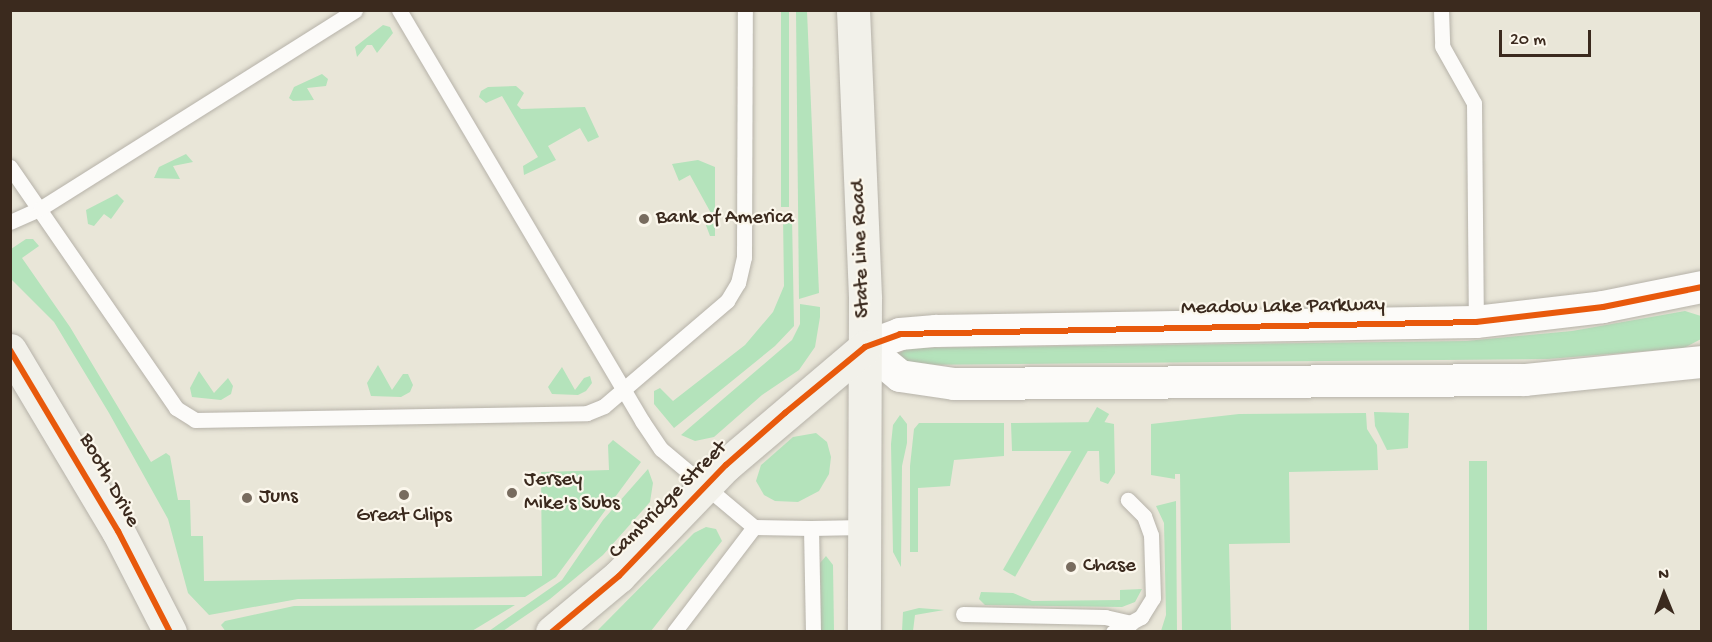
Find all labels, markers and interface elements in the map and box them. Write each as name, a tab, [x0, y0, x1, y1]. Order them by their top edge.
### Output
scale bar	[1502, 18, 1594, 56]
text: 20 m	[1510, 30, 1546, 51]
street label: State Line Road	[847, 179, 877, 319]
place label: Bank of America	[656, 206, 794, 232]
marker: Bank of America	[637, 212, 651, 226]
street label: Meadow Lake Parkway	[1181, 294, 1385, 322]
street label: Booth Drive	[72, 430, 144, 532]
street label: Cambridge Street	[605, 437, 733, 565]
place label: Jersey Mike's Subs	[524, 468, 620, 518]
place label: Juns	[259, 485, 298, 511]
marker: Jersey Mike's Subs	[505, 486, 519, 500]
marker: Great Clips	[397, 488, 411, 502]
marker: Juns	[240, 491, 254, 505]
place label: Great Clips	[356, 504, 452, 530]
place label: Chase	[1083, 554, 1136, 580]
marker: Chase	[1064, 560, 1078, 574]
north arrow	[1634, 564, 1694, 624]
text: N	[1658, 566, 1669, 585]

